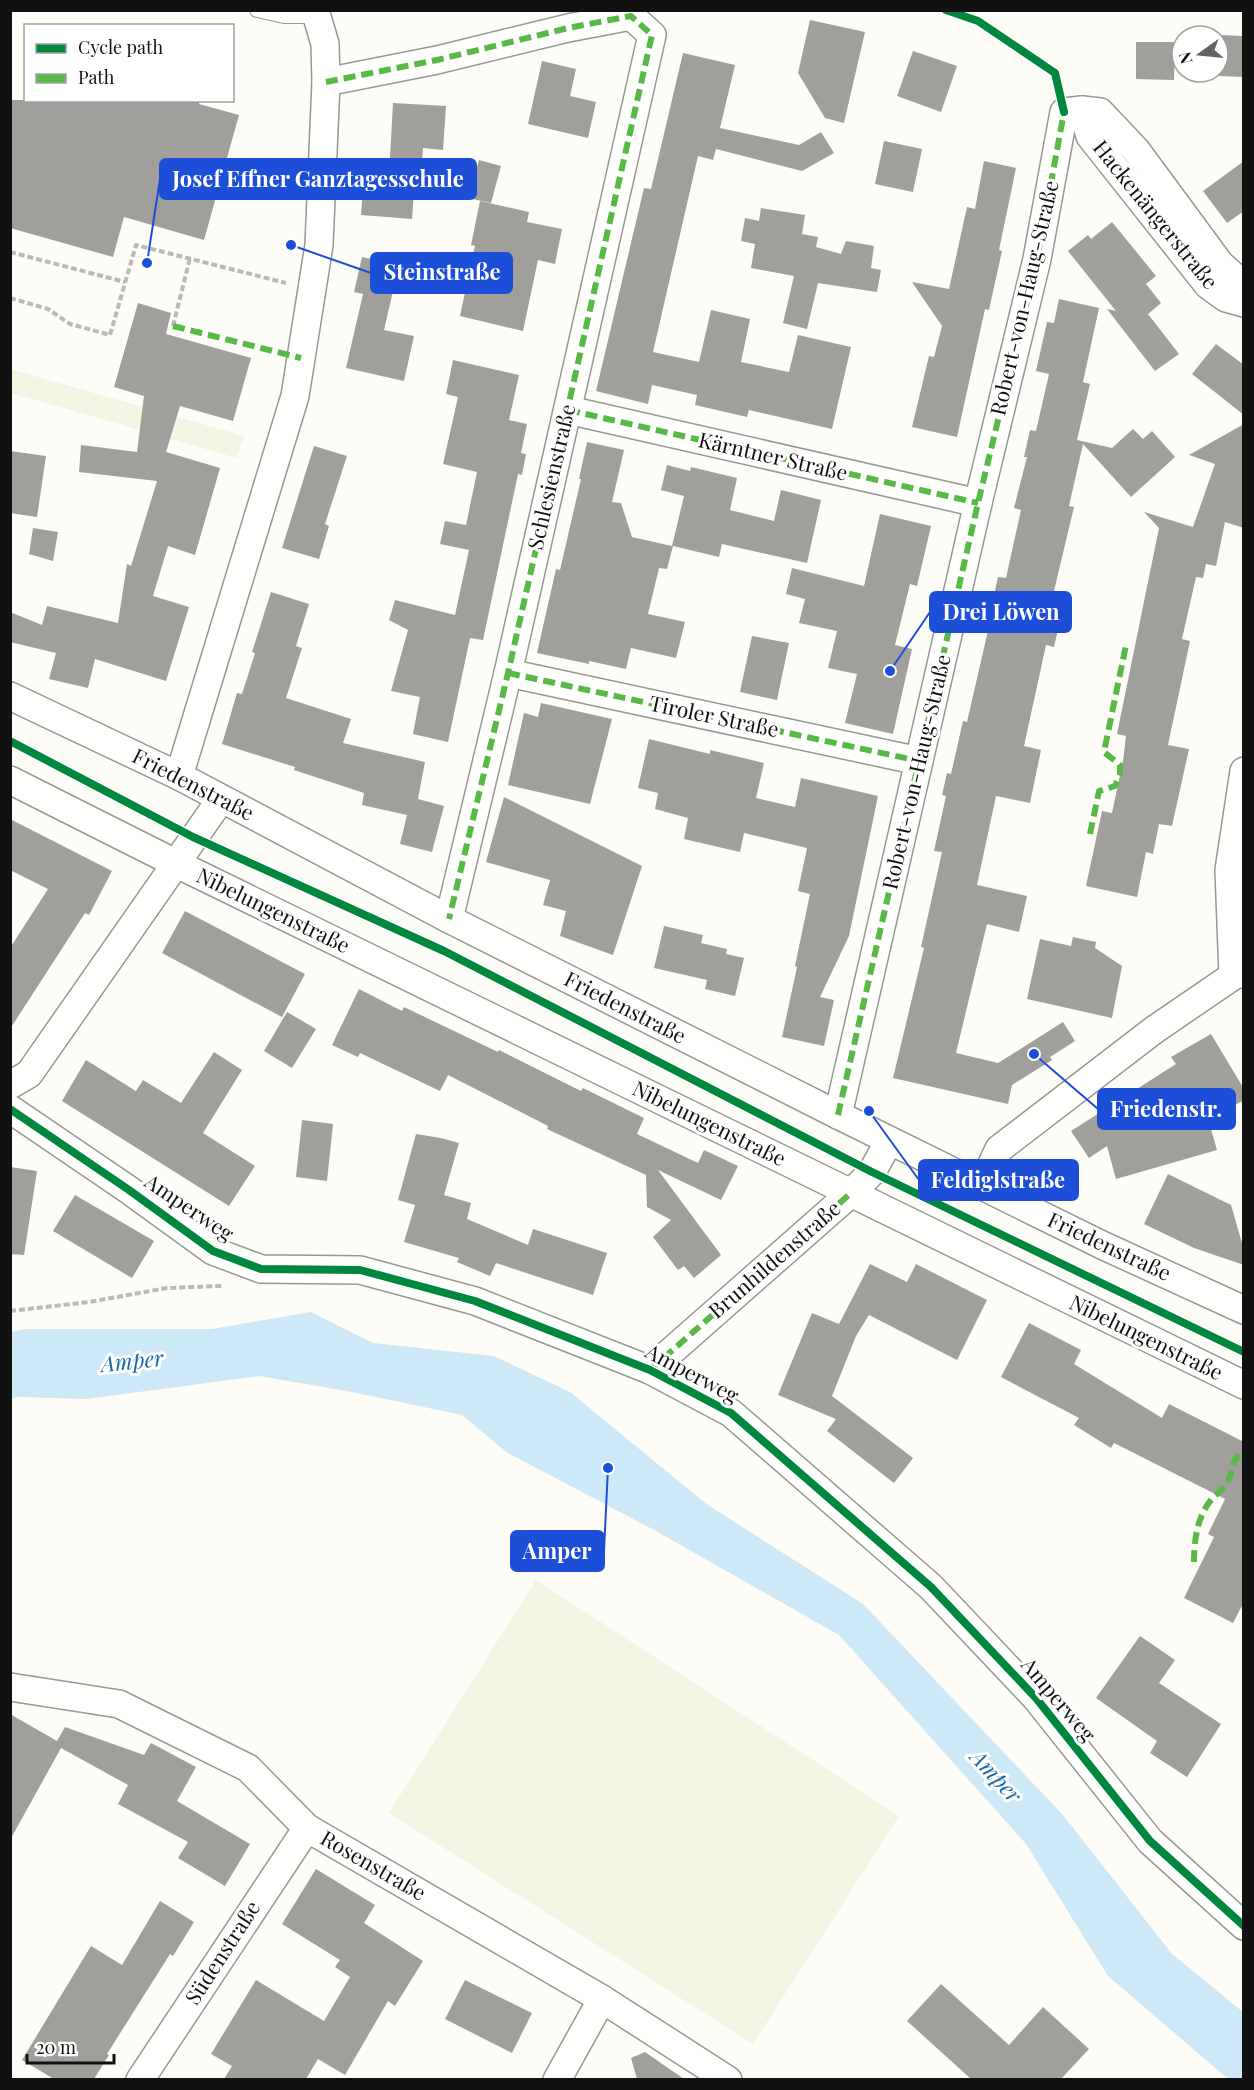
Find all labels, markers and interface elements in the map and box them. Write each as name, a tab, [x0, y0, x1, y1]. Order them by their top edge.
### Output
legend	[24, 24, 234, 102]
north arrow	[1170, 24, 1230, 84]
text: Cycle path	[78, 35, 163, 59]
text: N	[1173, 49, 1197, 66]
text: Path	[78, 65, 115, 89]
street label: Hackenängerstraße	[1088, 134, 1225, 294]
callout: Josef Effner Ganztagesschule	[160, 159, 476, 199]
text: Josef Effner Ganztagesschule	[171, 163, 464, 193]
street label: Robert-von-Haug-Straße	[982, 177, 1064, 418]
callout: Steinstraße	[371, 253, 512, 293]
text: Steinstraße	[383, 256, 501, 286]
street label: Schlesienstraße	[520, 401, 580, 552]
street label: Kärntner Straße	[696, 424, 851, 486]
callout: Drei Löwen	[930, 592, 1071, 632]
text: Drei Löwen	[942, 596, 1060, 626]
street label: Robert-von-Haug-Straße	[874, 651, 956, 892]
street label: Tiroler Straße	[647, 688, 782, 742]
street label: Friedenstraße	[128, 741, 259, 826]
street label: Nibelungenstraße	[193, 860, 355, 958]
street label: Friedenstraße	[560, 964, 691, 1049]
street label: Nibelungenstraße	[629, 1073, 791, 1171]
callout: Friedenstr.	[1098, 1089, 1235, 1129]
text: Friedenstr.	[1110, 1093, 1222, 1123]
callout: Feldiglstraße	[919, 1160, 1078, 1200]
text: Feldiglstraße	[931, 1164, 1065, 1194]
street label: Amperweg	[139, 1166, 240, 1246]
street label: Brunhildenstraße	[702, 1193, 846, 1324]
street label: Friedenstraße	[1044, 1204, 1176, 1286]
street label: Nibelungenstraße	[1066, 1287, 1228, 1385]
street label: Amperweg	[641, 1336, 744, 1408]
water label: Amper	[97, 1342, 165, 1378]
callout: Amper	[511, 1531, 604, 1571]
text: Amper	[521, 1535, 592, 1565]
street label: Amperweg	[1015, 1650, 1103, 1747]
water label: Amper	[963, 1741, 1029, 1809]
street label: Rosenstraße	[316, 1823, 432, 1906]
street label: Südenstraße	[177, 1895, 265, 2009]
scale bar	[27, 2027, 114, 2065]
text: 20 m	[36, 2035, 76, 2059]

